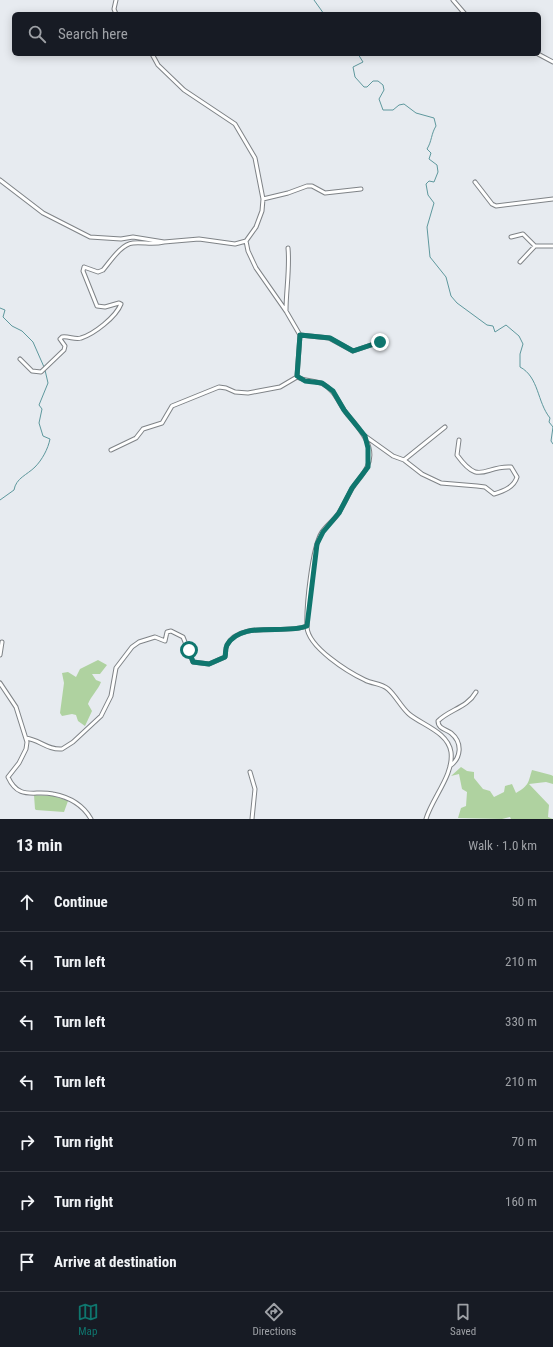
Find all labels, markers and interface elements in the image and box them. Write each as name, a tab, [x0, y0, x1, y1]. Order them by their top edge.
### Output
search box	[12, 12, 541, 56]
icon: search	[26, 23, 48, 45]
text: Search here	[58, 25, 128, 43]
route end	[371, 333, 389, 351]
route start	[180, 641, 198, 659]
text: 13 min	[16, 835, 62, 855]
text: Walk · 1.0 km	[468, 838, 537, 853]
icon: ahead	[16, 891, 38, 913]
text: Continue	[54, 893, 108, 911]
text: 50 m	[511, 894, 537, 909]
icon: left	[16, 951, 38, 973]
text: Turn left	[54, 953, 105, 971]
text: 210 m	[505, 954, 537, 969]
icon: left	[16, 1011, 38, 1033]
text: Turn left	[54, 1013, 105, 1031]
text: 330 m	[505, 1014, 537, 1029]
icon: left	[16, 1071, 38, 1093]
text: Turn left	[54, 1073, 105, 1091]
text: 210 m	[505, 1074, 537, 1089]
icon: right	[16, 1131, 38, 1153]
text: Turn right	[54, 1133, 113, 1151]
text: 70 m	[511, 1134, 537, 1149]
icon: right	[16, 1191, 38, 1213]
text: Turn right	[54, 1193, 113, 1211]
text: 160 m	[505, 1194, 537, 1209]
icon: arrive	[16, 1251, 38, 1273]
text: Arrive at destination	[54, 1253, 177, 1271]
tab: Map	[77, 1301, 99, 1338]
tab: Directions	[252, 1301, 296, 1338]
tab: Saved	[450, 1301, 476, 1338]

